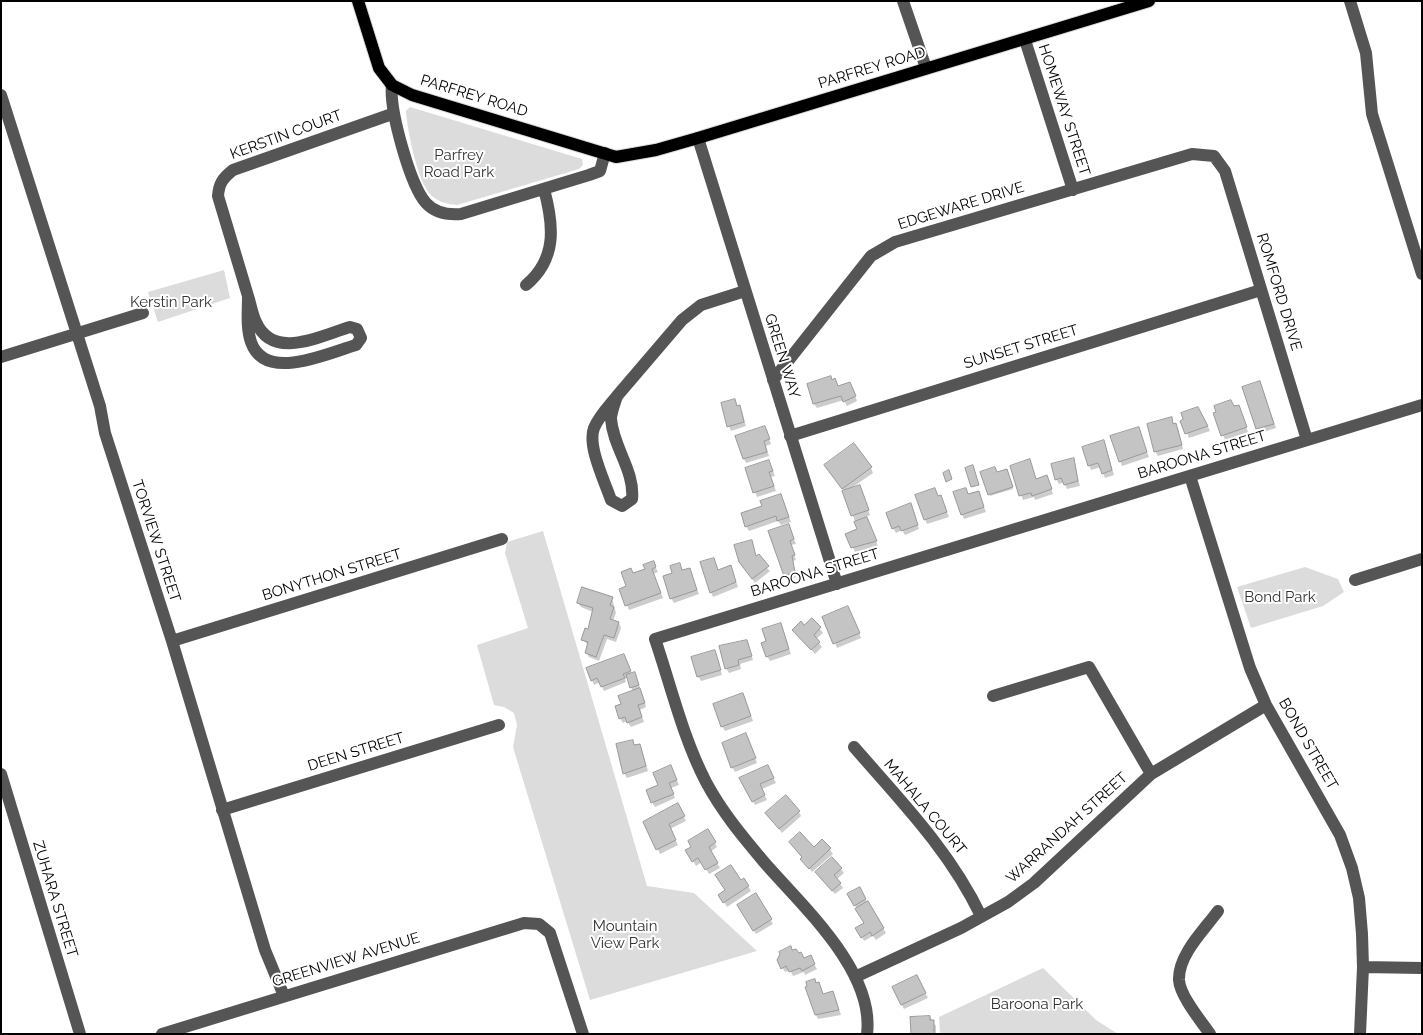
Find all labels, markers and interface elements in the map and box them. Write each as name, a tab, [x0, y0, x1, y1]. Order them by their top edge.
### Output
street label: HOMEWAY STREET	[1034, 42, 1094, 178]
street label: PARFREY ROAD	[816, 43, 928, 93]
street label: PARFREY ROAD	[418, 71, 530, 121]
street label: KERSTIN COURT	[228, 106, 344, 164]
park label: Parfrey Road Park	[424, 146, 494, 181]
street label: EDGEWARE DRIVE	[896, 178, 1026, 234]
street label: ROMFORD DRIVE	[1253, 231, 1305, 353]
park label: Kerstin Park	[130, 293, 212, 311]
street label: GREEN WAY	[761, 311, 803, 401]
street label: SUNSET STREET	[962, 321, 1080, 373]
street label: BAROONA STREET	[1136, 427, 1268, 483]
street label: TORVIEW STREET	[128, 478, 184, 604]
street label: BONYTHON STREET	[260, 545, 404, 605]
street label: BAROONA STREET	[749, 545, 881, 601]
park label: Bond Park	[1244, 588, 1316, 606]
street label: BOND STREET	[1274, 695, 1342, 793]
street label: DEEN STREET	[306, 729, 406, 775]
street label: MAHALA COURT	[880, 756, 970, 858]
street label: WARRANDAH STREET	[1003, 769, 1131, 887]
street label: ZUHARA STREET	[29, 838, 81, 960]
park label: Mountain View Park	[591, 917, 659, 952]
street label: GREENVIEW AVENUE	[270, 929, 422, 991]
park label: Baroona Park	[991, 995, 1083, 1013]

